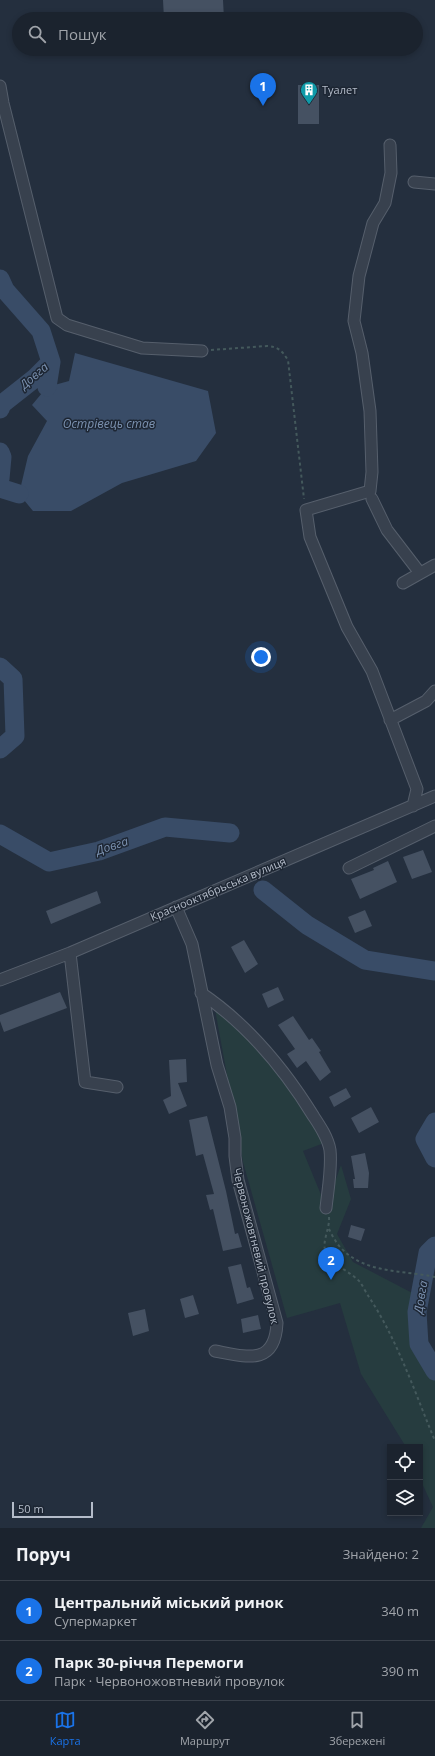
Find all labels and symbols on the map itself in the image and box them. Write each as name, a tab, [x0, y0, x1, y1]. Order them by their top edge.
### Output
pin: 1	[250, 73, 276, 106]
building icon: Туалет	[299, 80, 319, 105]
place label: Туалет	[322, 82, 357, 97]
water label: Довга	[15, 358, 52, 394]
water label: Острівець став	[63, 415, 156, 432]
your location	[251, 647, 271, 667]
water label: Довга	[93, 832, 130, 859]
street label: Краснооктябрьська вулиця	[148, 853, 288, 924]
street label: Червоножовтневий провулок	[230, 1166, 283, 1326]
pin: 2	[318, 1247, 344, 1280]
water label: Довга	[409, 1279, 432, 1316]
scale bar	[12, 1500, 93, 1519]

